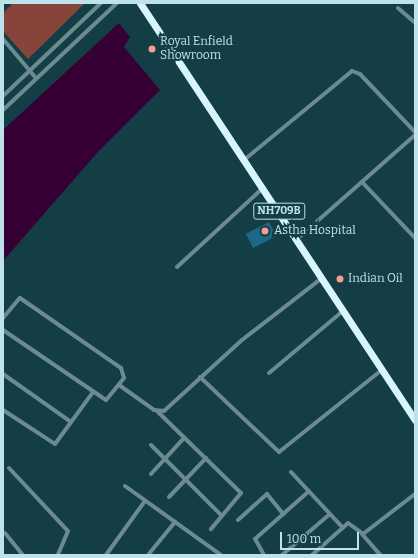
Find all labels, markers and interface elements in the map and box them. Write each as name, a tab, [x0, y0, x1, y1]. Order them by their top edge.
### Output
place label: Royal Enfield Showroom	[160, 35, 233, 63]
marker: Royal Enfield Showroom	[147, 44, 157, 54]
road number: NH709B	[253, 202, 305, 220]
place label: Astha Hospital	[274, 224, 356, 238]
marker: Astha Hospital	[259, 225, 271, 237]
place label: Indian Oil	[348, 272, 403, 286]
marker: Indian Oil	[335, 274, 345, 284]
scale bar	[282, 524, 361, 550]
text: 100 m	[287, 532, 321, 546]

